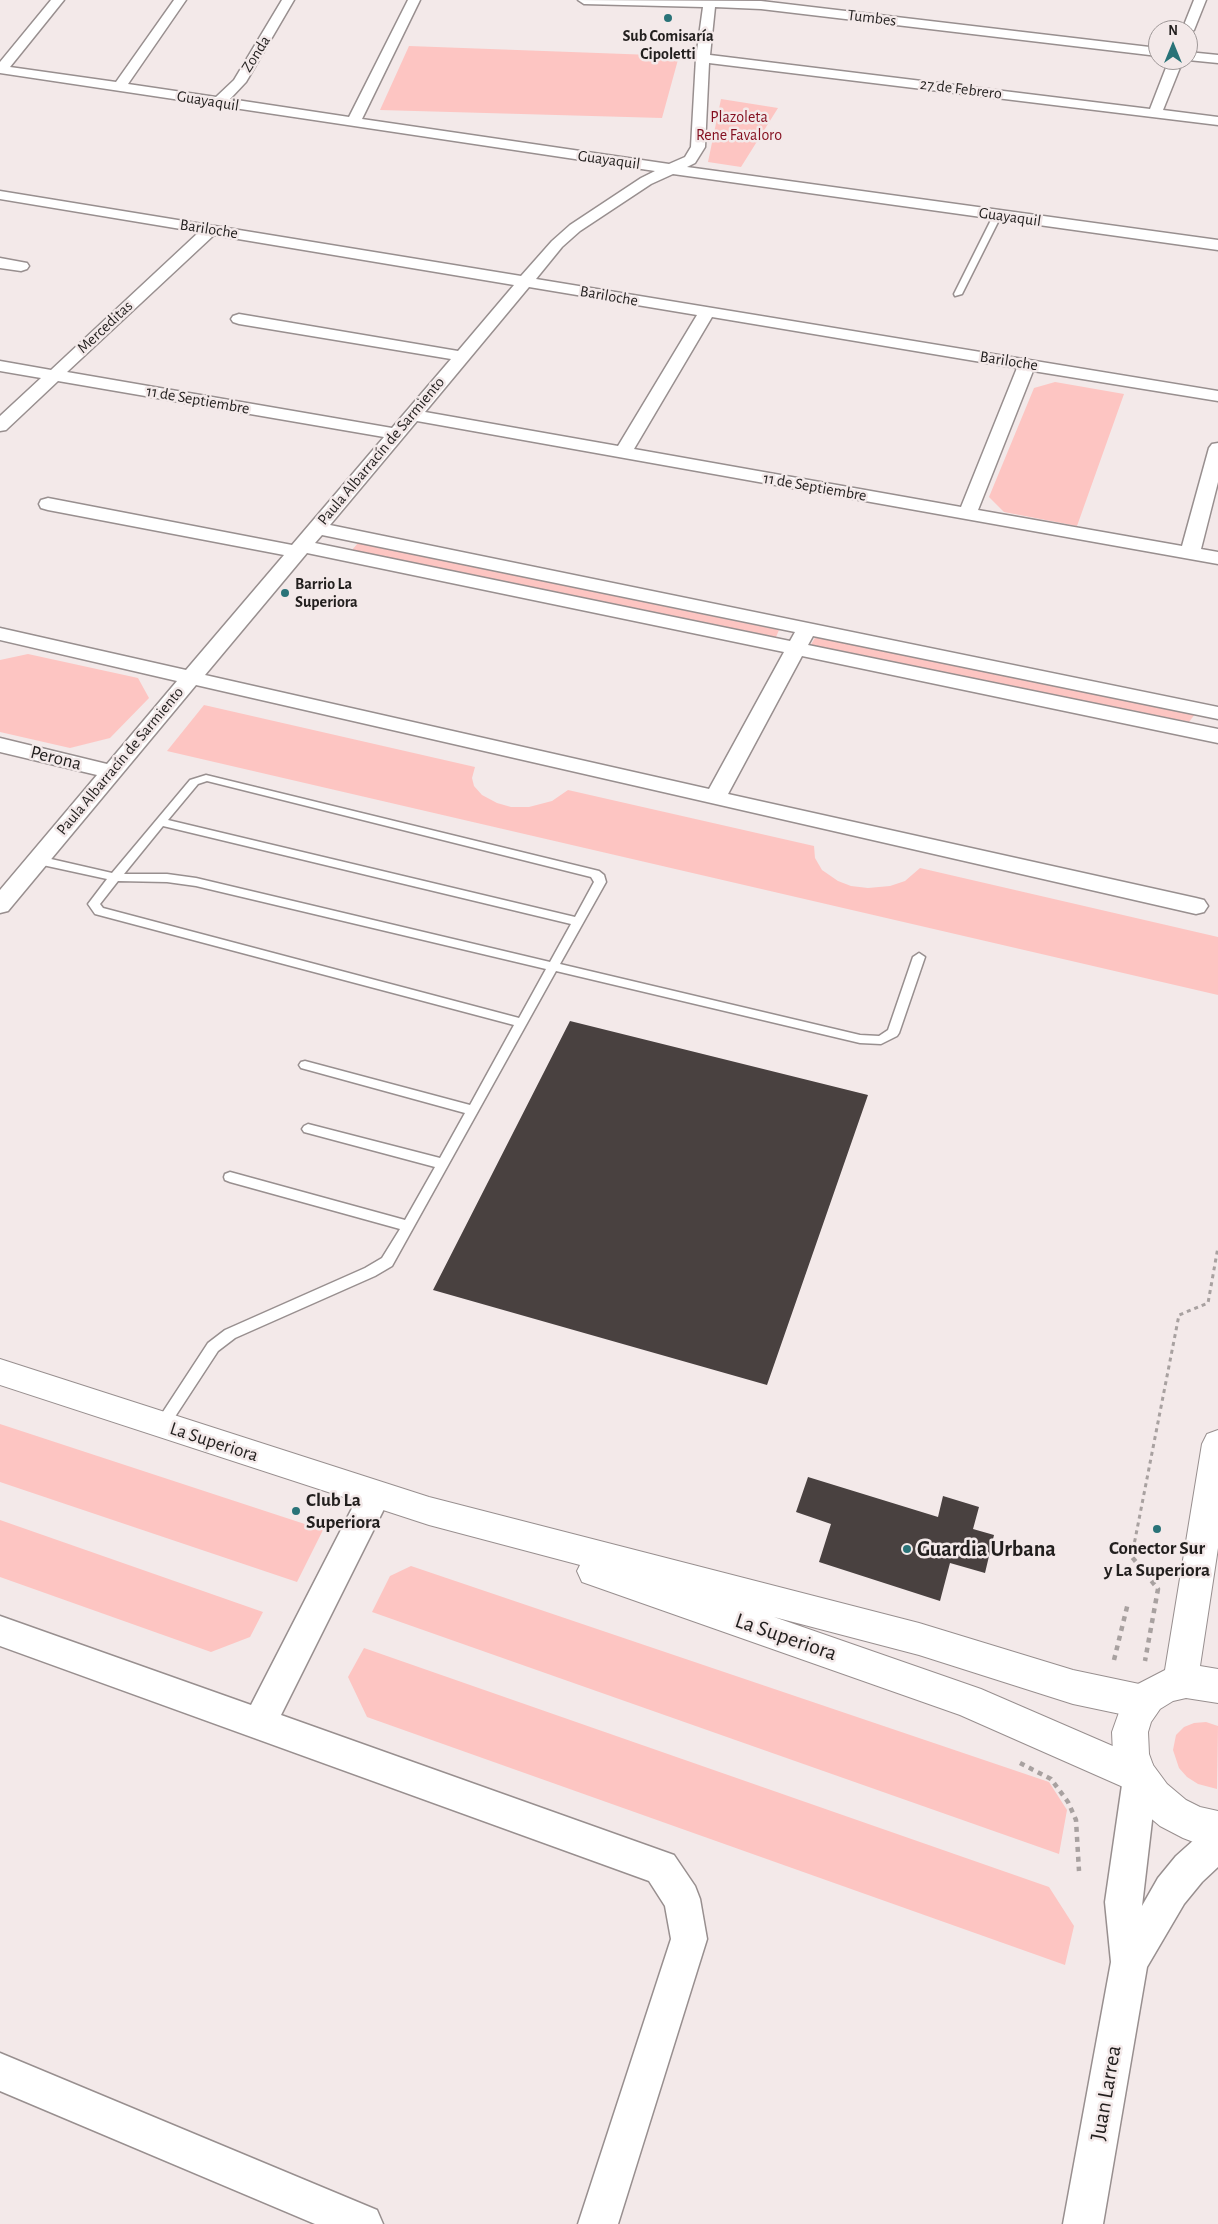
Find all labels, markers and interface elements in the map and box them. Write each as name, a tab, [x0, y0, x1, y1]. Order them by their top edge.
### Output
street label: Tumbes	[847, 5, 897, 31]
marker: Sub Comisaría Cipoletti	[662, 12, 674, 24]
north arrow	[1148, 20, 1198, 70]
text: N	[1168, 24, 1178, 38]
place label: Sub Comisaría Cipoletti	[622, 26, 714, 64]
street label: Zonda	[237, 32, 275, 76]
street label: 27 de Febrero	[919, 74, 1003, 104]
street label: Guayaquil	[176, 87, 240, 115]
park label: Plazoleta Rene Favaloro	[696, 107, 782, 145]
street label: Guayaquil	[577, 146, 641, 174]
street label: Guayaquil	[978, 203, 1042, 231]
street label: Bariloche	[179, 215, 239, 243]
street label: Bariloche	[579, 281, 639, 311]
street label: Merceditas	[73, 296, 137, 358]
street label: Bariloche	[979, 347, 1039, 375]
street label: Paula Albarracín de Sarmiento	[313, 373, 449, 529]
street label: 11 de Septiembre	[145, 381, 251, 419]
street label: 11 de Septiembre	[762, 468, 868, 506]
place label: Barrio La Superiora	[295, 574, 358, 612]
marker: Barrio La Superiora	[279, 587, 291, 599]
street label: Paula Albarracín de Sarmiento	[52, 683, 188, 839]
street label: Perona	[28, 741, 84, 775]
street label: La Superiora	[167, 1417, 261, 1467]
place label: Club La Superiora	[306, 1489, 381, 1533]
marker: Club La Superiora	[290, 1505, 302, 1517]
marker: Conector Sur y La Superiora	[1151, 1523, 1163, 1535]
place label: Guardia Urbana	[917, 1536, 1056, 1562]
place label: Conector Sur y La Superiora	[1104, 1537, 1210, 1581]
marker: Guardia Urbana	[901, 1543, 913, 1555]
street label: La Superiora	[732, 1607, 840, 1667]
street label: Juan Larrea	[1085, 2043, 1127, 2143]

